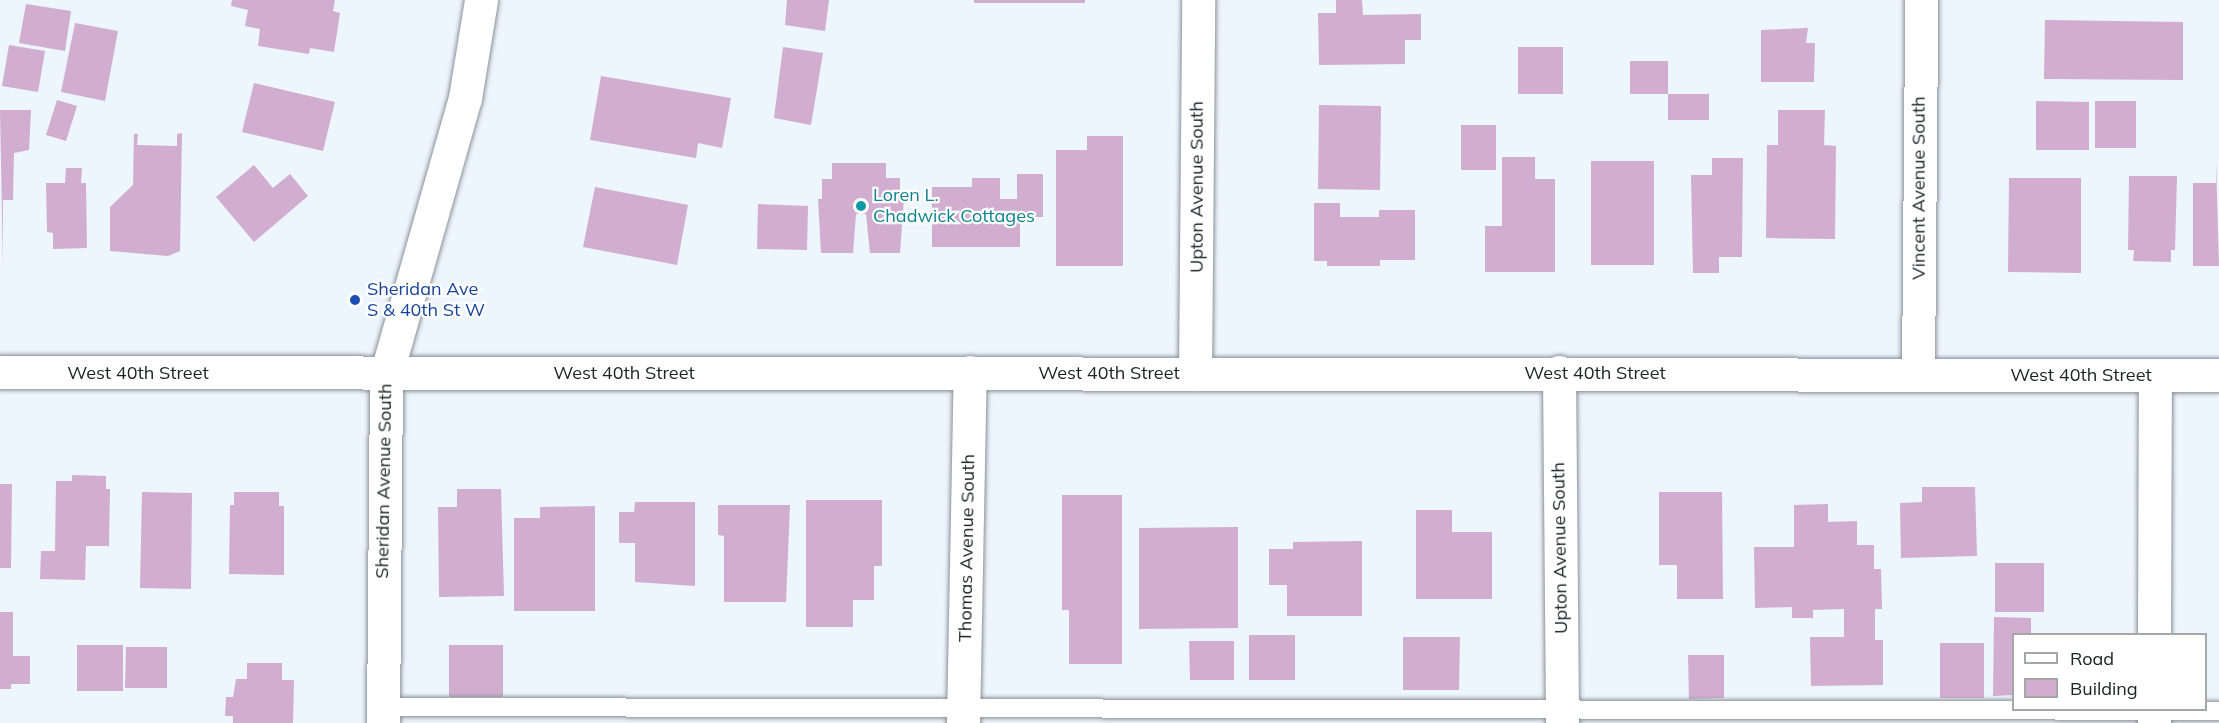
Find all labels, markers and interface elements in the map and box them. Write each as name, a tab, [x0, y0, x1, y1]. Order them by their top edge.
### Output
street label: Vincent Avenue South	[1908, 96, 1930, 280]
street label: Upton Avenue South	[1186, 101, 1208, 273]
place label: Loren L. Chadwick Cottages	[873, 185, 1035, 228]
marker: Loren L. Chadwick Cottages	[854, 199, 868, 213]
place label: Sheridan Ave S & 40th St W	[367, 279, 485, 322]
marker: Sheridan Ave S & 40th St W	[348, 293, 362, 307]
street label: West 40th Street	[67, 362, 209, 384]
street label: West 40th Street	[553, 362, 695, 384]
street label: West 40th Street	[1038, 362, 1180, 384]
street label: West 40th Street	[1524, 362, 1666, 384]
street label: West 40th Street	[2010, 364, 2152, 386]
street label: Sheridan Avenue South	[371, 383, 397, 579]
street label: Thomas Avenue South	[955, 454, 979, 642]
street label: Upton Avenue South	[1548, 462, 1572, 634]
legend	[2012, 633, 2207, 711]
text: Road	[2070, 647, 2114, 670]
text: Building	[2070, 677, 2138, 700]

